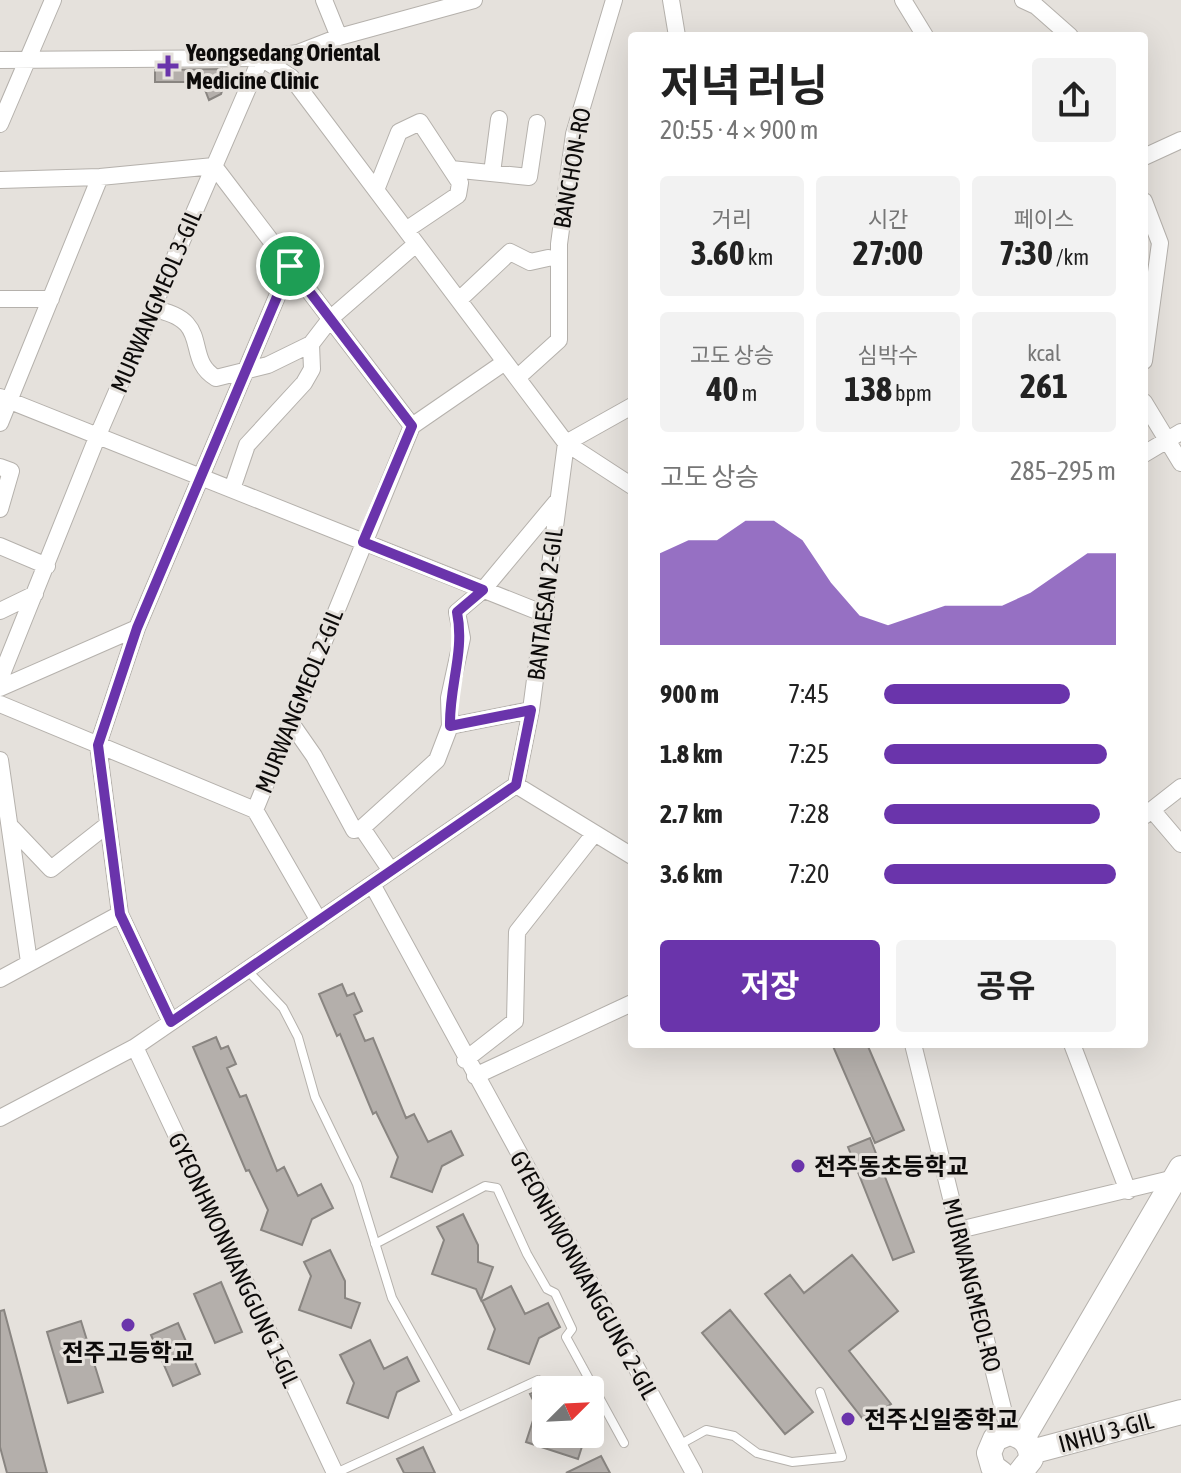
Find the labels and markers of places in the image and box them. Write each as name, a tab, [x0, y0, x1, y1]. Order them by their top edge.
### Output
place label: Yeongsedang Oriental Medicine Clinic	[185, 39, 381, 94]
marker: Yeongsedang Oriental Medicine Clinic	[157, 55, 179, 77]
pin	[256, 232, 324, 300]
place label: 전주동초등학교	[814, 1153, 969, 1180]
marker: 전주동초등학교	[789, 1157, 807, 1175]
marker: 전주고등학교	[119, 1316, 137, 1334]
place label: 전주고등학교	[62, 1339, 194, 1366]
place label: 전주신일중학교	[864, 1406, 1019, 1433]
marker: 전주신일중학교	[839, 1410, 857, 1428]

